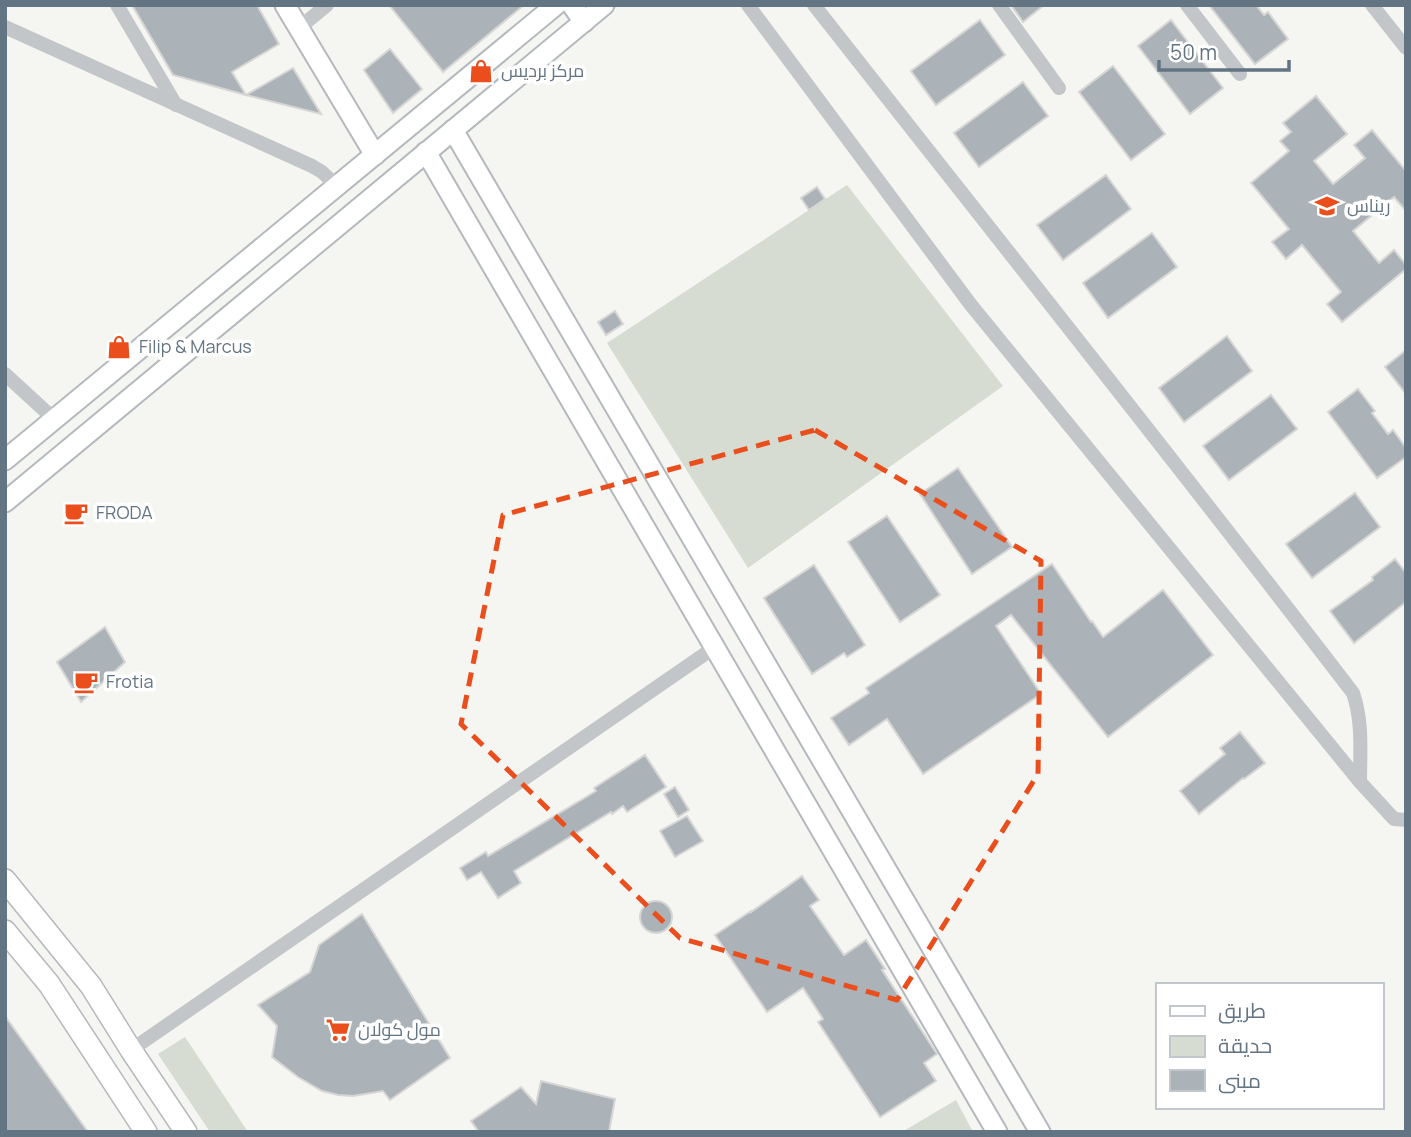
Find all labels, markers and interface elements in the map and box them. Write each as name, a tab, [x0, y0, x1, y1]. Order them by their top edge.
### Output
scale bar	[1159, 28, 1288, 72]
text: 50 m	[1170, 38, 1217, 66]
shop icon: مرکز بردیس	[467, 57, 495, 85]
place label: مرکز بردیس	[501, 58, 584, 82]
school or university icon: ريناس	[1313, 192, 1341, 220]
place label: ريناس	[1347, 193, 1390, 217]
shop icon: Filip & Marcus	[105, 333, 133, 361]
place label: Filip & Marcus	[139, 334, 252, 358]
cafe icon: FRODA	[62, 499, 90, 527]
place label: FRODA	[96, 500, 153, 524]
cafe icon: Frotia	[72, 668, 100, 696]
place label: Frotia	[106, 669, 153, 693]
legend	[1156, 983, 1383, 1109]
text: طريق	[1218, 996, 1266, 1024]
supermarket icon: مول كولان	[324, 1016, 352, 1044]
place label: مول كولان	[358, 1017, 441, 1041]
text: حديقة	[1218, 1031, 1272, 1059]
text: مبنى	[1218, 1066, 1261, 1094]

